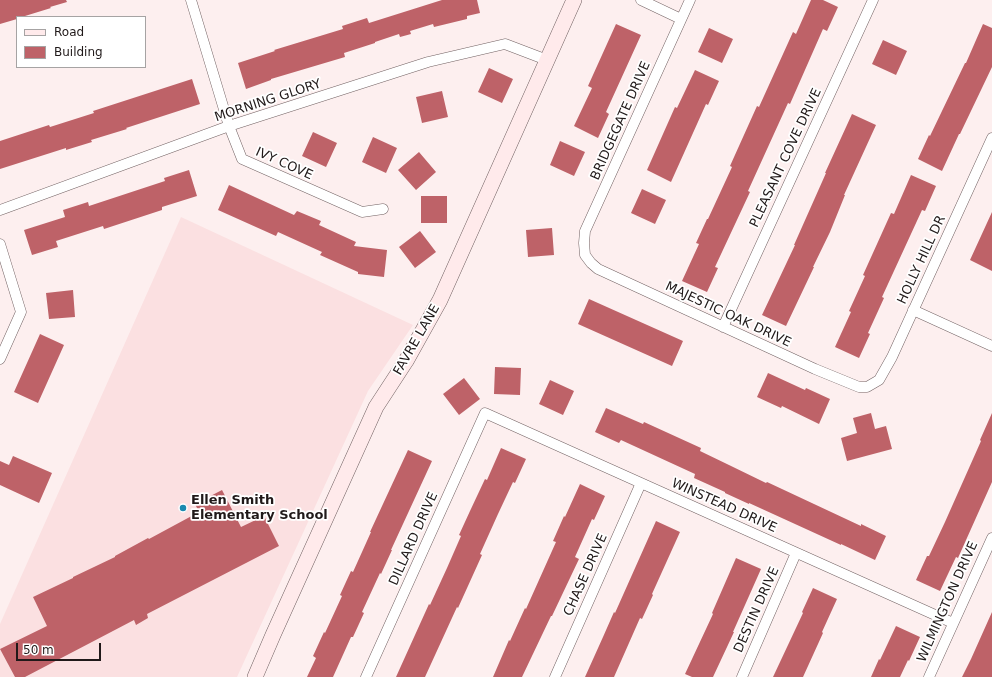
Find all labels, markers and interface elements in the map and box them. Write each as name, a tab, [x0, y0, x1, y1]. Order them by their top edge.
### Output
legend	[16, 16, 146, 68]
text: Road	[54, 25, 84, 39]
text: Building	[54, 45, 103, 59]
street label: BRIDGEGATE DRIVE	[588, 59, 654, 183]
street label: MORNING GLORY	[213, 76, 323, 126]
street label: PLEASANT COVE DRIVE	[747, 86, 825, 230]
street label: IVY COVE	[253, 144, 315, 184]
street label: HOLLY HILL DR	[895, 213, 949, 307]
street label: MAJESTIC OAK DRIVE	[663, 279, 793, 351]
street label: FAVRE LANE	[390, 302, 444, 378]
street label: WINSTEAD DRIVE	[669, 476, 779, 536]
street label: DILLARD DRIVE	[386, 490, 442, 588]
place label: Ellen Smith Elementary School	[191, 493, 328, 524]
marker: Ellen Smith Elementary School	[178, 503, 188, 513]
street label: CHASE DRIVE	[561, 531, 611, 619]
street label: WILMINGTON DRIVE	[914, 539, 982, 665]
street label: DESTIN DRIVE	[731, 565, 783, 655]
scale bar	[18, 635, 103, 661]
text: 50 m	[23, 643, 54, 657]

